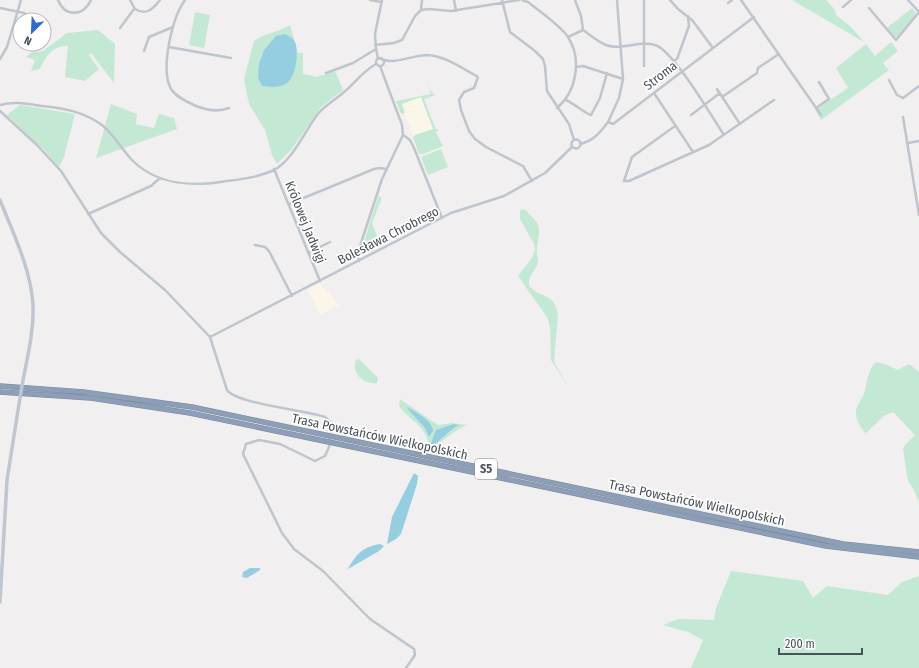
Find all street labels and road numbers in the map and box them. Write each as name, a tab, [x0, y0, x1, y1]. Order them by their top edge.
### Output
street label: Stroma	[641, 58, 680, 93]
street label: Królowej Jadwigi	[282, 179, 329, 266]
street label: Bolesława Chrobrego	[335, 203, 441, 267]
street label: Trasa Powstańców Wielkopolskich	[291, 410, 469, 462]
road number: S5	[475, 459, 497, 479]
street label: Trasa Powstańców Wielkopolskich	[608, 476, 786, 528]

